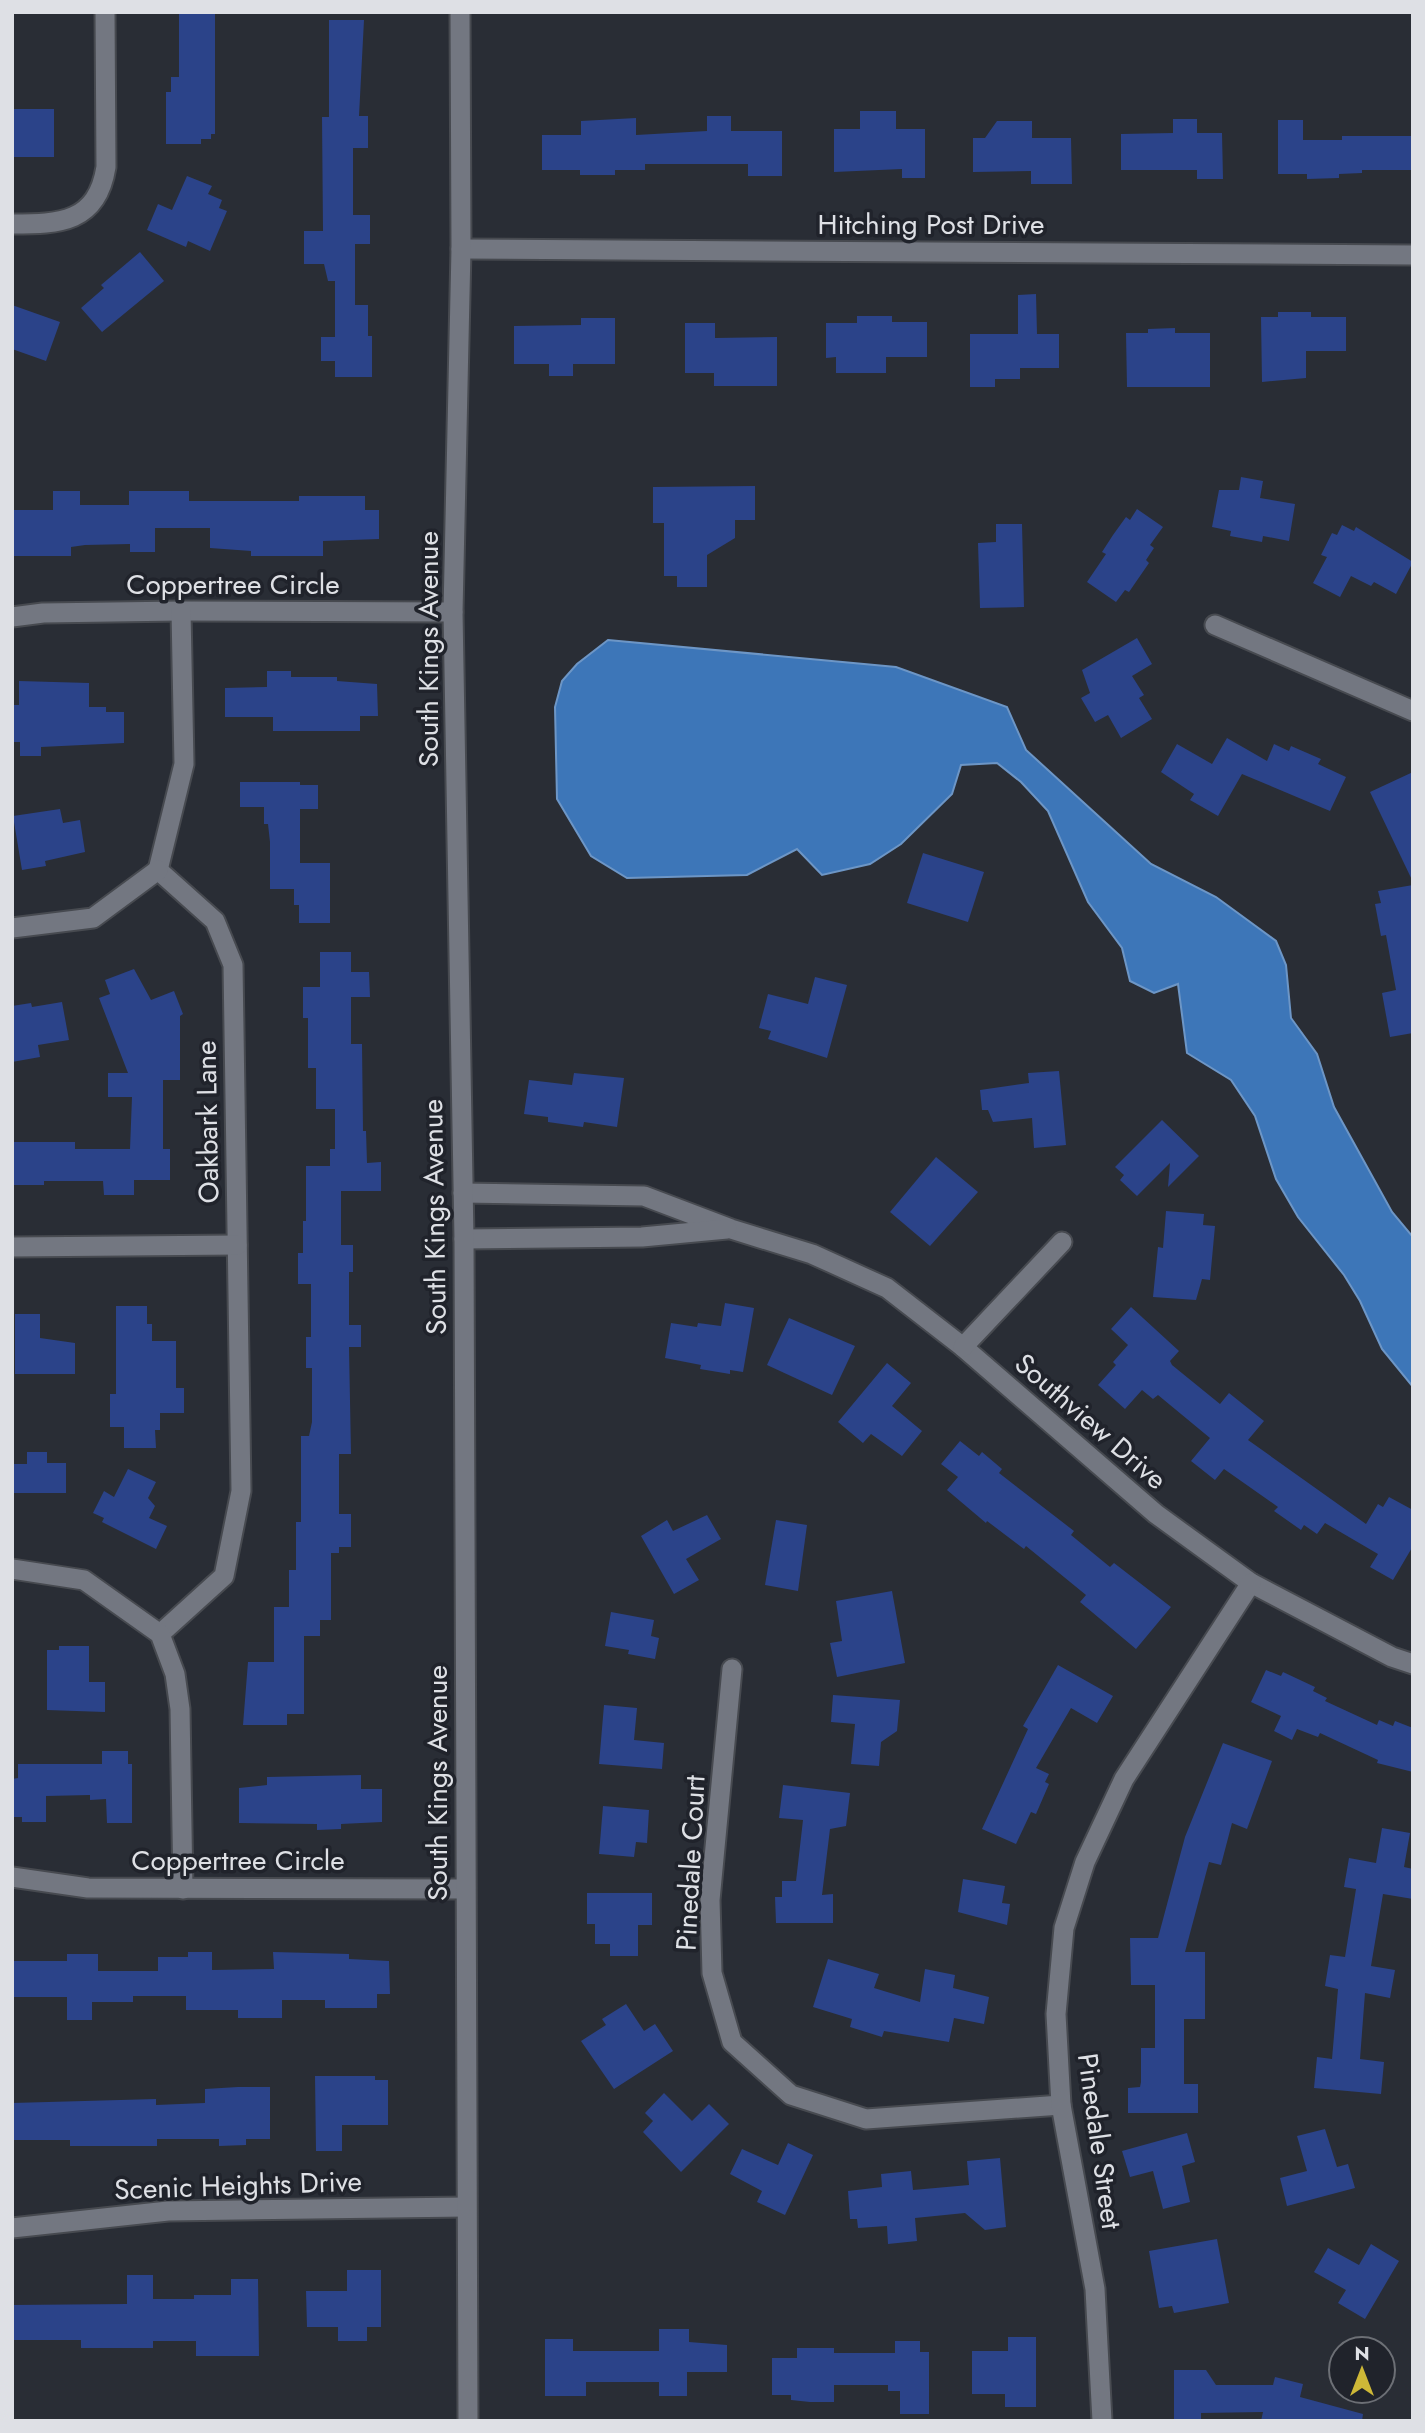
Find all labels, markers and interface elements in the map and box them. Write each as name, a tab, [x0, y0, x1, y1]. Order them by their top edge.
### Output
street label: Hitching Post Drive	[818, 204, 1044, 245]
street label: South Kings Avenue	[408, 531, 449, 767]
street label: Coppertree Circle	[126, 564, 340, 605]
street label: Oakbark Lane	[186, 1040, 229, 1204]
street label: South Kings Avenue	[412, 1099, 457, 1335]
street label: Southview Drive	[1006, 1344, 1176, 1499]
street label: South Kings Avenue	[417, 1665, 458, 1901]
street label: Pinedale Court	[665, 1774, 716, 1952]
street label: Coppertree Circle	[131, 1840, 345, 1881]
street label: Pinedale Street	[1067, 2050, 1132, 2232]
street label: Scenic Heights Drive	[113, 2161, 363, 2210]
north arrow	[1327, 2335, 1397, 2405]
text: N	[1354, 2340, 1370, 2367]

